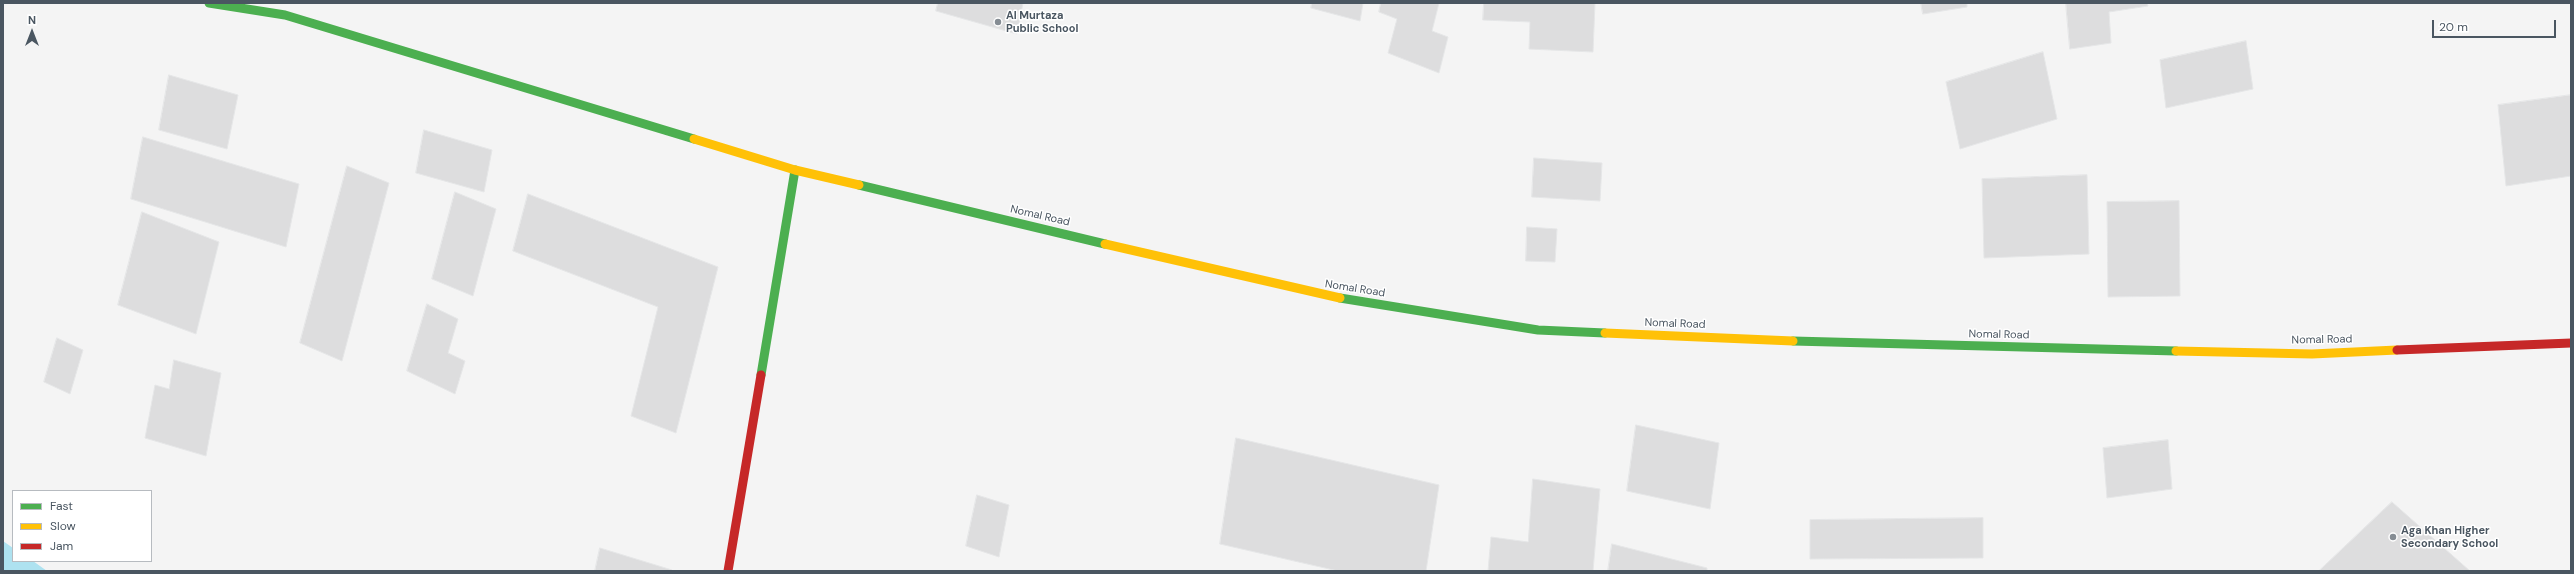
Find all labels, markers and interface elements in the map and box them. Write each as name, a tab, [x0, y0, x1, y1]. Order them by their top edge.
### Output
place label: Al Murtaza Public School	[1006, 9, 1078, 35]
north arrow	[12, 12, 52, 52]
scale bar	[2434, 12, 2558, 38]
text: N	[28, 13, 36, 27]
marker: Al Murtaza Public School	[993, 17, 1003, 27]
text: 20 m	[2439, 19, 2468, 35]
street label: Nomal Road	[1009, 203, 1071, 229]
street label: Nomal Road	[1324, 278, 1386, 300]
street label: Nomal Road	[1644, 316, 1706, 332]
street label: Nomal Road	[1968, 328, 2030, 342]
street label: Nomal Road	[2291, 333, 2353, 347]
legend	[12, 490, 152, 562]
text: Fast	[50, 498, 73, 514]
text: Slow	[50, 518, 76, 534]
place label: Aga Khan Higher Secondary School	[2401, 524, 2498, 550]
marker: Aga Khan Higher Secondary School	[2388, 532, 2398, 542]
text: Jam	[50, 538, 73, 554]

